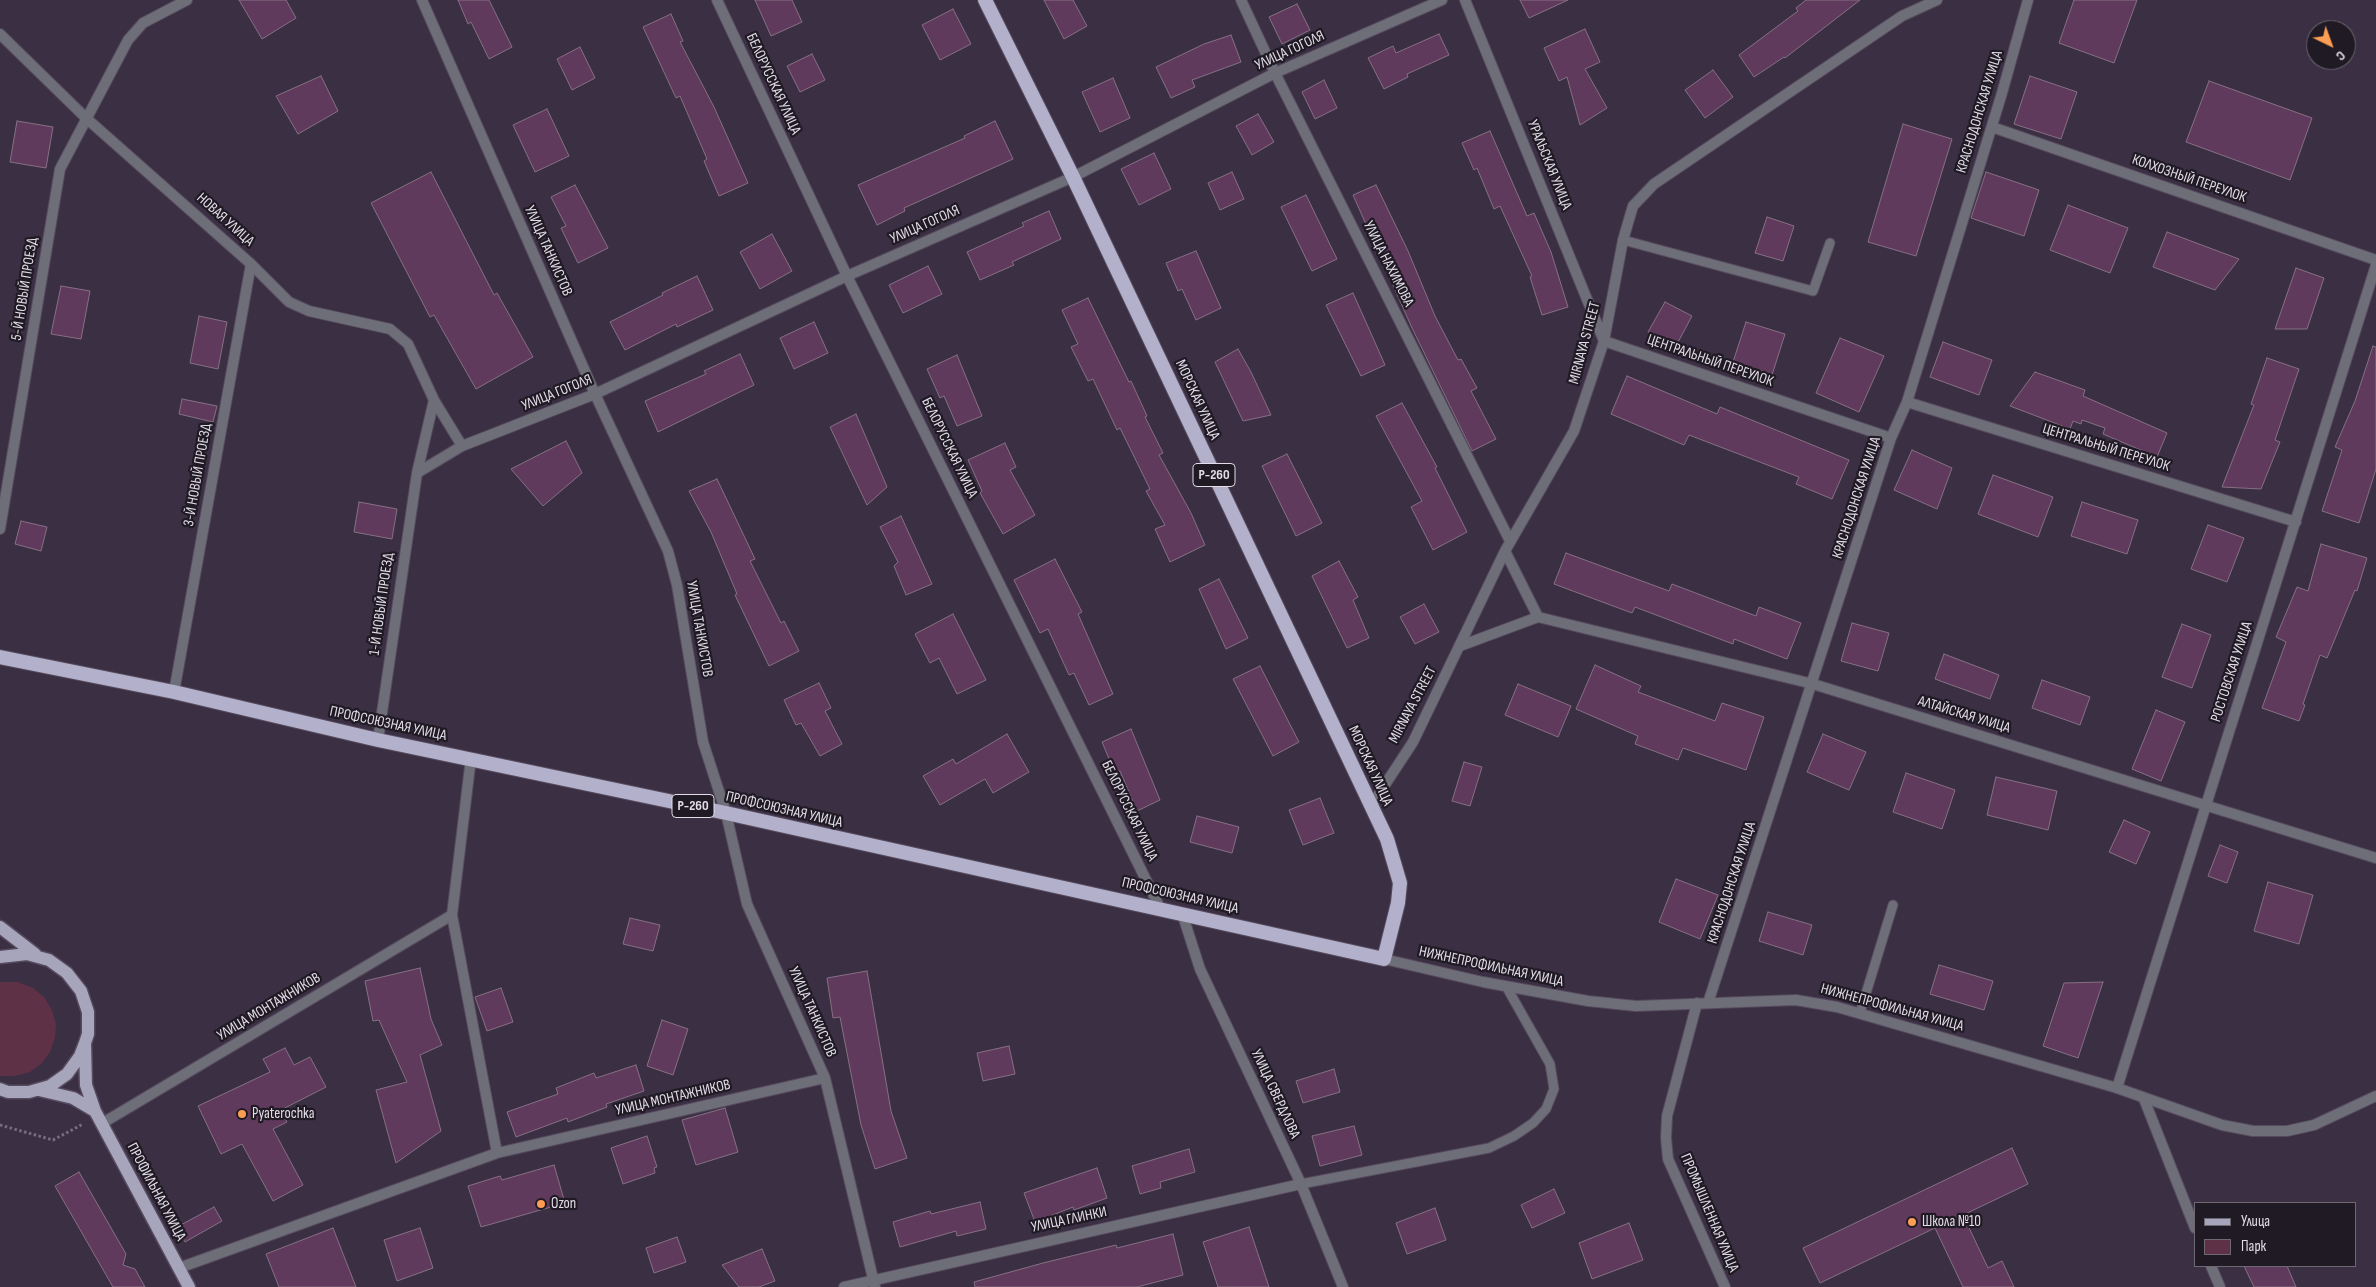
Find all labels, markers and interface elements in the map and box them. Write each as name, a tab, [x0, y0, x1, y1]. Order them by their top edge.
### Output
north arrow	[2306, 20, 2356, 70]
street label: УЛИЦА ГОГОЛЯ	[1252, 27, 1328, 75]
street label: БЕЛОРУССКАЯ УЛИЦА	[742, 31, 804, 137]
text: С	[2332, 47, 2349, 64]
street label: КРАСНОДОНСКАЯ УЛИЦА	[1953, 49, 2007, 175]
street label: УРАЛЬСКАЯ УЛИЦА	[1523, 117, 1575, 213]
street label: КОЛХОЗНЫЙ ПЕРЕУЛОК	[2129, 151, 2249, 207]
street label: НОВАЯ УЛИЦА	[193, 190, 257, 250]
street label: УЛИЦА ГОГОЛЯ	[887, 202, 963, 248]
street label: УЛИЦА ТАНКИСТОВ	[520, 203, 576, 299]
street label: УЛИЦА НАХИМОВА	[1359, 218, 1417, 310]
street label: 5-Й НОВЫЙ ПРОЕЗД	[8, 236, 42, 342]
street label: MIRNAYA STREET	[1565, 300, 1605, 386]
street label: ЦЕНТРАЛЬНЫЙ ПЕРЕУЛОК	[1645, 331, 1775, 391]
street label: МОРСКАЯ УЛИЦА	[1171, 357, 1223, 443]
street label: УЛИЦА ГОГОЛЯ	[519, 371, 595, 415]
street label: БЕЛОРУССКАЯ УЛИЦА	[917, 395, 981, 501]
street label: ЦЕНТРАЛЬНЫЙ ПЕРЕУЛОК	[2040, 420, 2172, 476]
street label: 3-Й НОВЫЙ ПРОЕЗД	[180, 422, 216, 528]
street label: КРАСНОДОНСКАЯ УЛИЦА	[1829, 435, 1885, 561]
road number: Р-260	[1193, 464, 1235, 486]
street label: 1-Й НОВЫЙ ПРОЕЗД	[366, 552, 398, 656]
street label: УЛИЦА ТАНКИСТОВ	[682, 580, 716, 678]
street label: РОСТОВСКАЯ УЛИЦА	[2207, 620, 2257, 724]
street label: MIRNAYA STREET	[1385, 663, 1441, 747]
street label: АЛТАЙСКАЯ УЛИЦА	[1916, 692, 2012, 738]
street label: ПРОФСОЮЗНАЯ УЛИЦА	[328, 703, 448, 745]
street label: МОРСКАЯ УЛИЦА	[1344, 723, 1396, 809]
street label: БЕЛОРУССКАЯ УЛИЦА	[1097, 758, 1161, 864]
street label: ПРОФСОЮЗНАЯ УЛИЦА	[724, 788, 844, 832]
road number: Р-260	[672, 794, 714, 818]
street label: КРАСНОДОНСКАЯ УЛИЦА	[1704, 820, 1760, 946]
street label: ПРОФСОЮЗНАЯ УЛИЦА	[1120, 874, 1240, 918]
street label: НИЖНЕПРОФИЛЬНАЯ УЛИЦА	[1417, 943, 1565, 991]
street label: УЛИЦА ТАНКИСТОВ	[784, 964, 840, 1060]
street label: УЛИЦА МОНТАЖНИКОВ	[214, 969, 324, 1045]
street label: НИЖНЕПРОФИЛЬНАЯ УЛИЦА	[1819, 980, 1965, 1036]
street label: УЛИЦА СВЕРДЛОВА	[1246, 1047, 1304, 1141]
street label: УЛИЦА МОНТАЖНИКОВ	[614, 1076, 732, 1120]
place label: Pyaterochka	[252, 1105, 315, 1123]
marker: Pyaterochka	[236, 1108, 248, 1120]
street label: ПРОФИЛЬНАЯ УЛИЦА	[123, 1140, 189, 1244]
street label: ПРОМЫШЛЕННАЯ УЛИЦА	[1676, 1151, 1742, 1275]
place label: Ozon	[551, 1195, 576, 1213]
marker: Ozon	[535, 1198, 547, 1210]
legend	[2194, 1202, 2356, 1267]
street label: УЛИЦА ГЛИНКИ	[1030, 1203, 1108, 1237]
text: Улица	[2241, 1212, 2270, 1231]
place label: Школа №10	[1922, 1213, 1981, 1231]
marker: Школа №10	[1906, 1216, 1918, 1228]
text: Парк	[2241, 1237, 2266, 1256]

